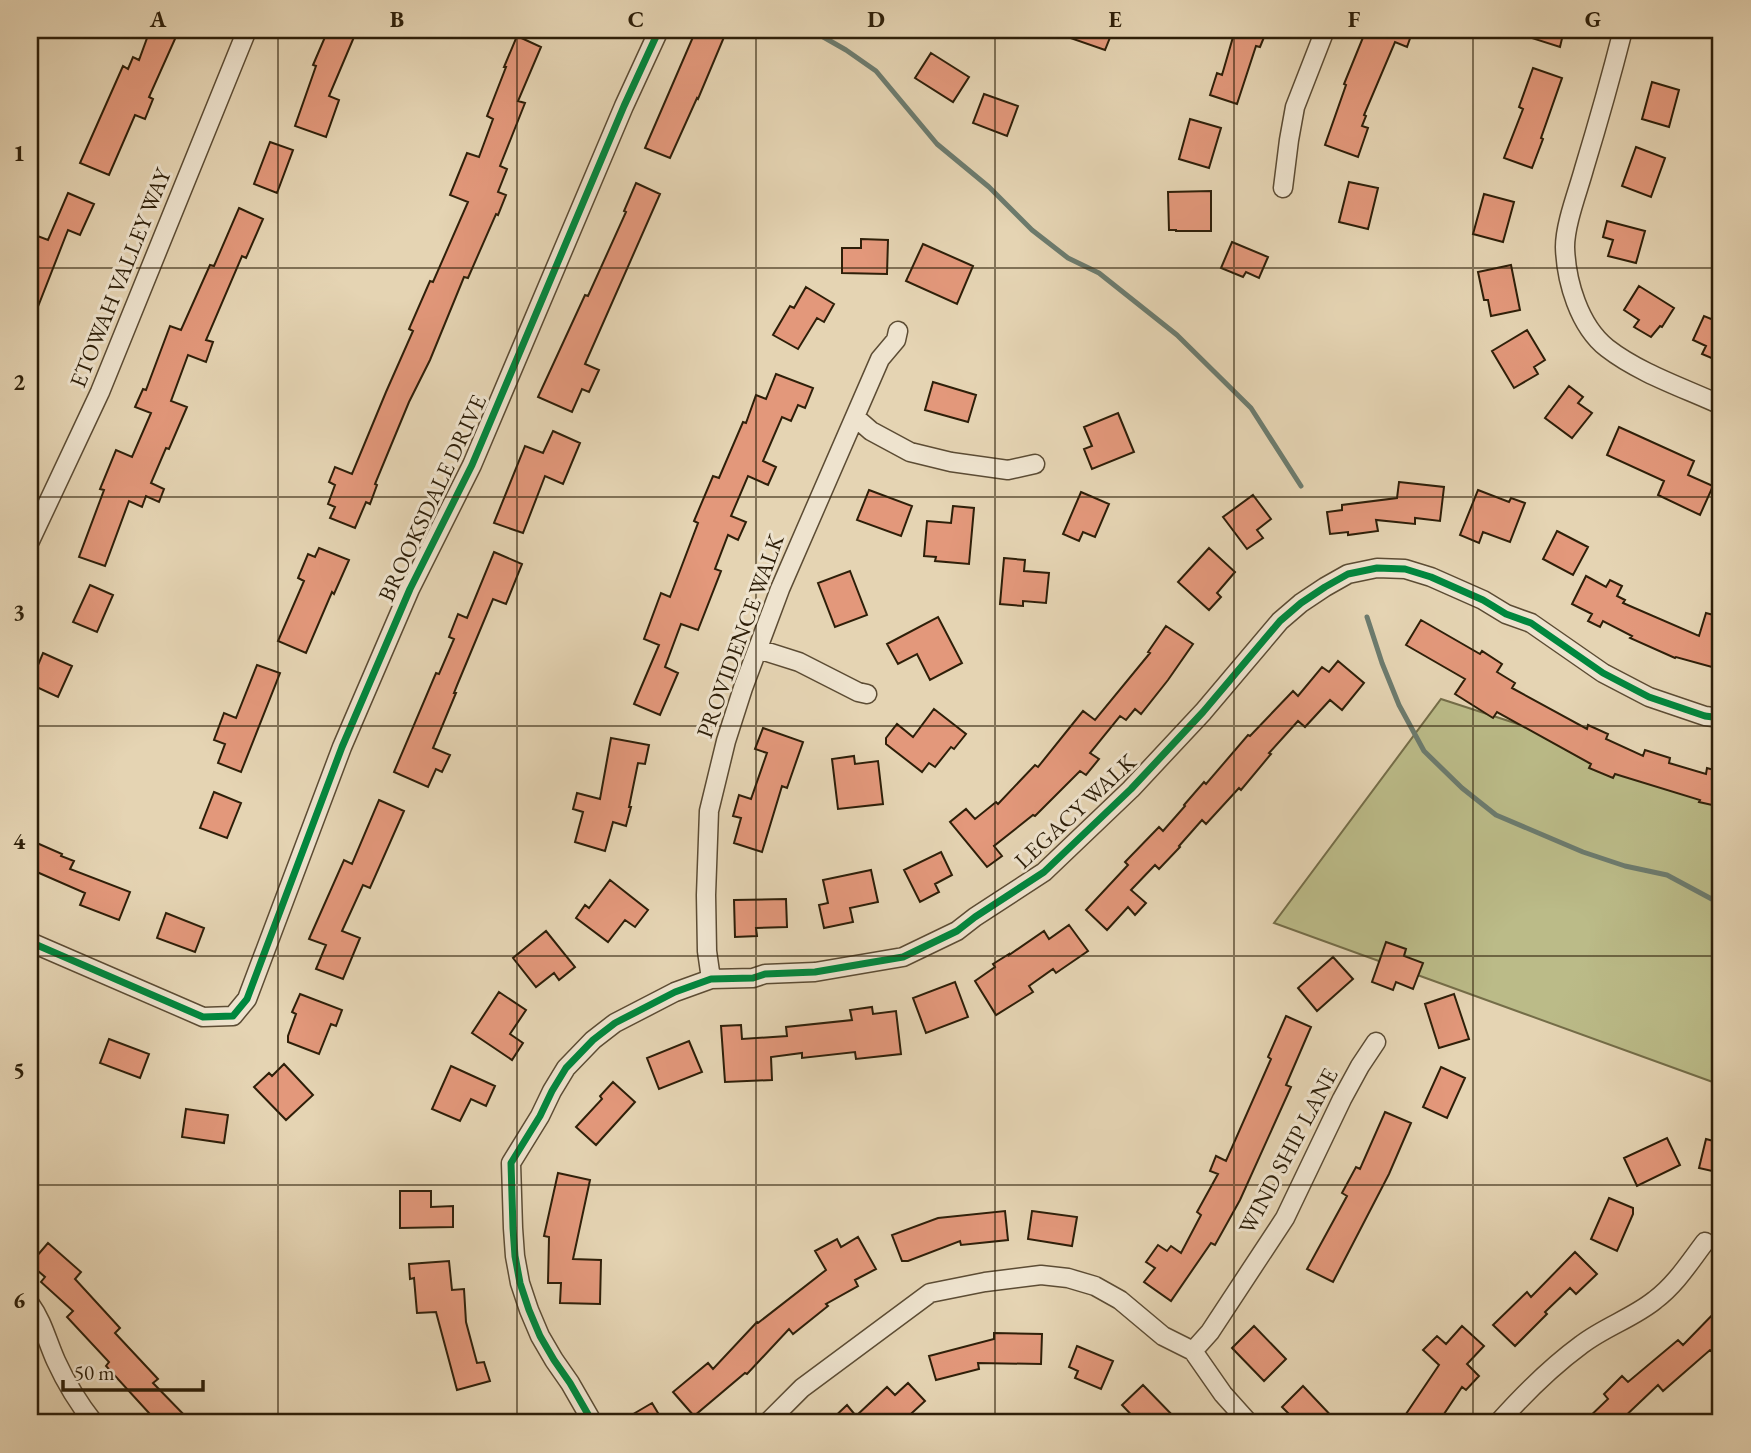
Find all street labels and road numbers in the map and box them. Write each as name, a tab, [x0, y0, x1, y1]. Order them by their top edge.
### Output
street label: ETOWAH VALLEY WAY	[62, 163, 178, 392]
street label: BROOKSDALE DRIVE	[371, 390, 493, 606]
street label: PROVIDENCE WALK	[689, 530, 791, 742]
street label: LEGACY WALK	[1008, 747, 1142, 875]
street label: WIND SHIP LANE	[1232, 1063, 1344, 1239]

